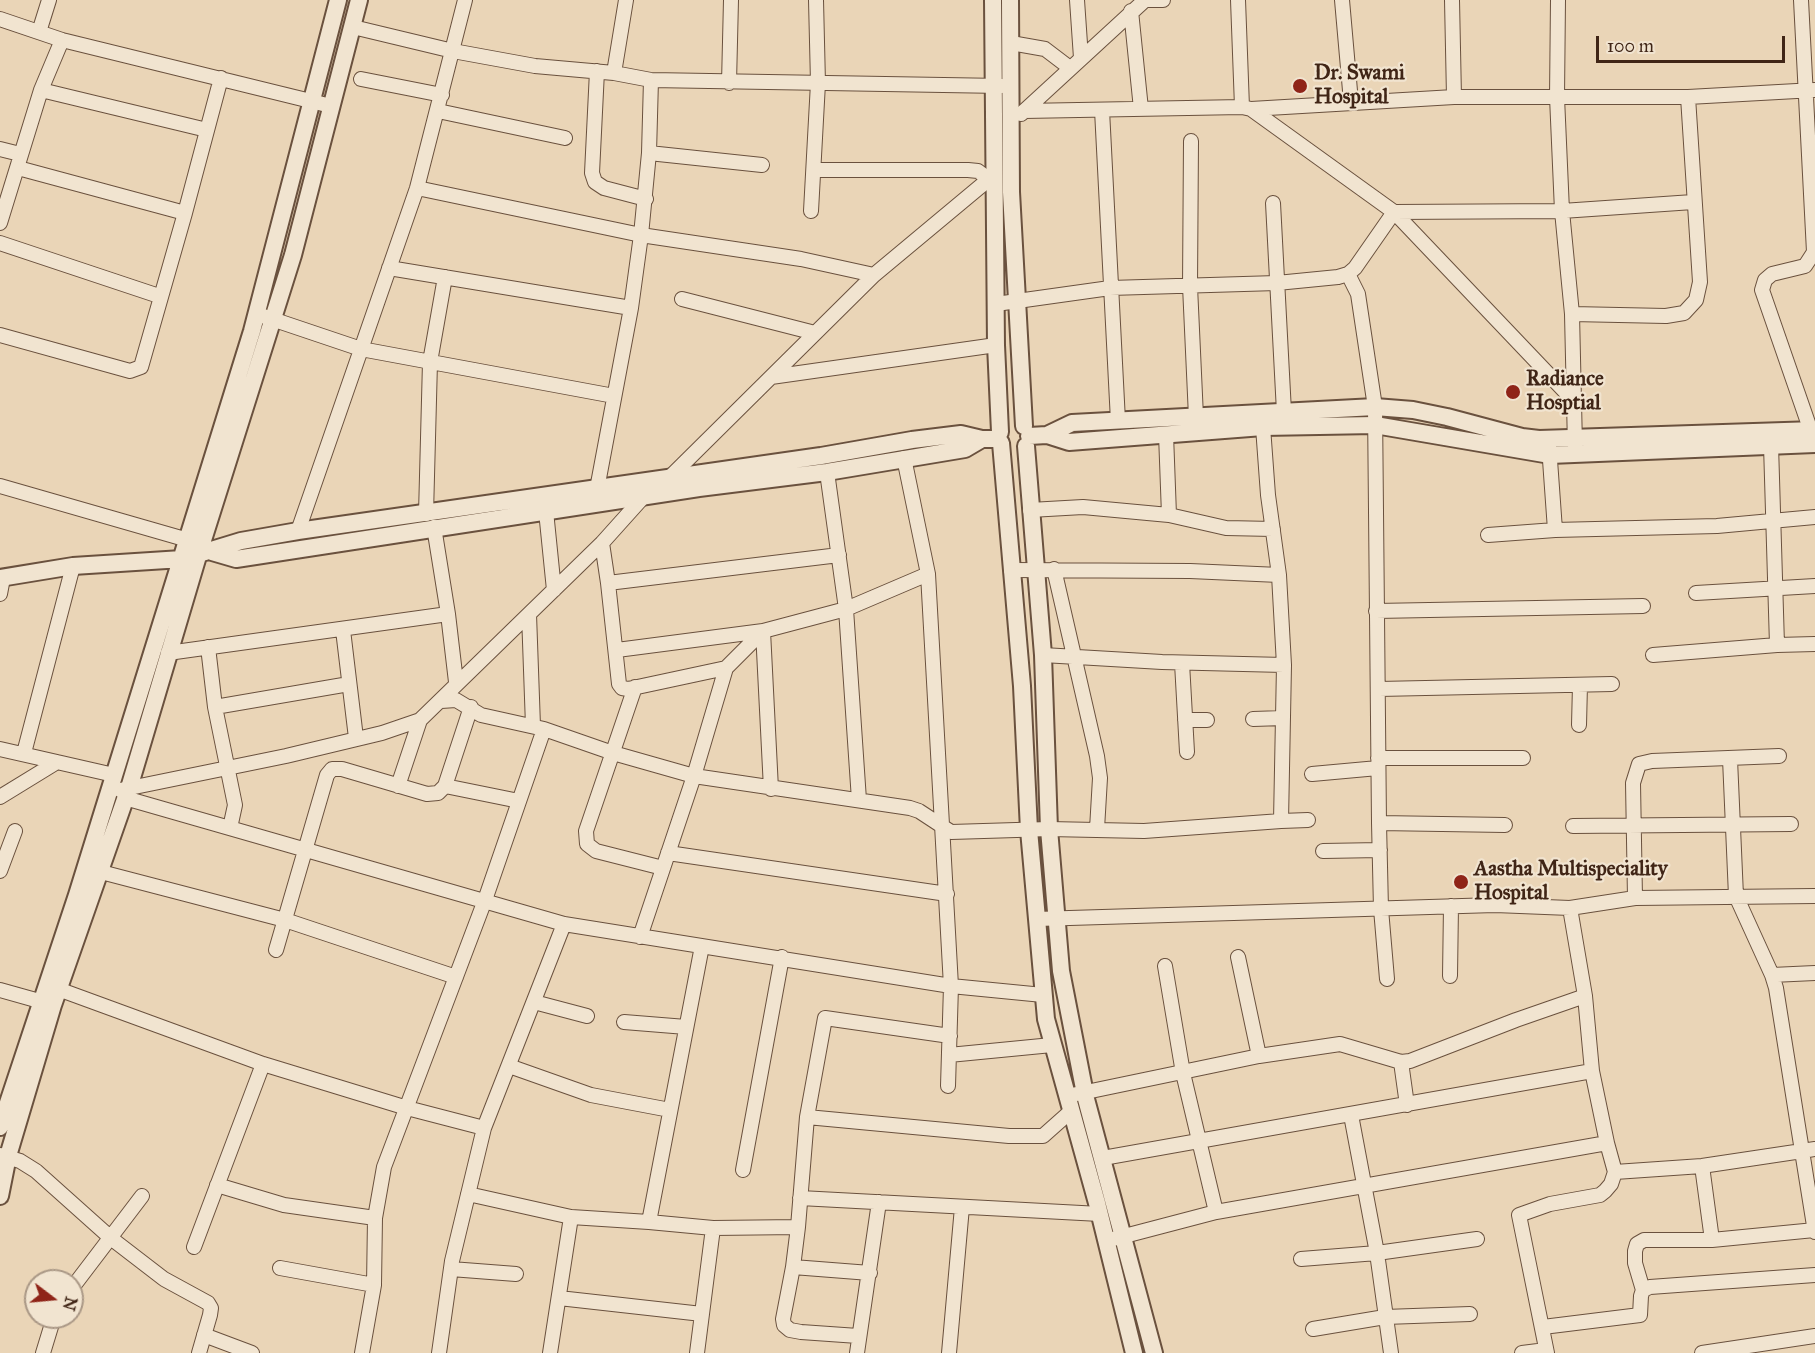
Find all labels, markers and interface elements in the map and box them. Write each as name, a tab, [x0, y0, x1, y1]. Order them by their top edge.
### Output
scale bar	[1599, 24, 1788, 62]
text: 100 m	[1607, 35, 1654, 57]
place label: Dr. Swami Hospital	[1314, 61, 1405, 111]
marker: Dr. Swami Hospital	[1291, 77, 1309, 95]
place label: Radiance Hosptial	[1526, 367, 1604, 417]
marker: Radiance Hosptial	[1504, 383, 1522, 401]
place label: Aastha Multispeciality Hospital	[1474, 857, 1668, 907]
marker: Aastha Multispeciality Hospital	[1452, 873, 1470, 891]
north arrow	[24, 1269, 84, 1329]
text: N	[59, 1294, 81, 1313]

